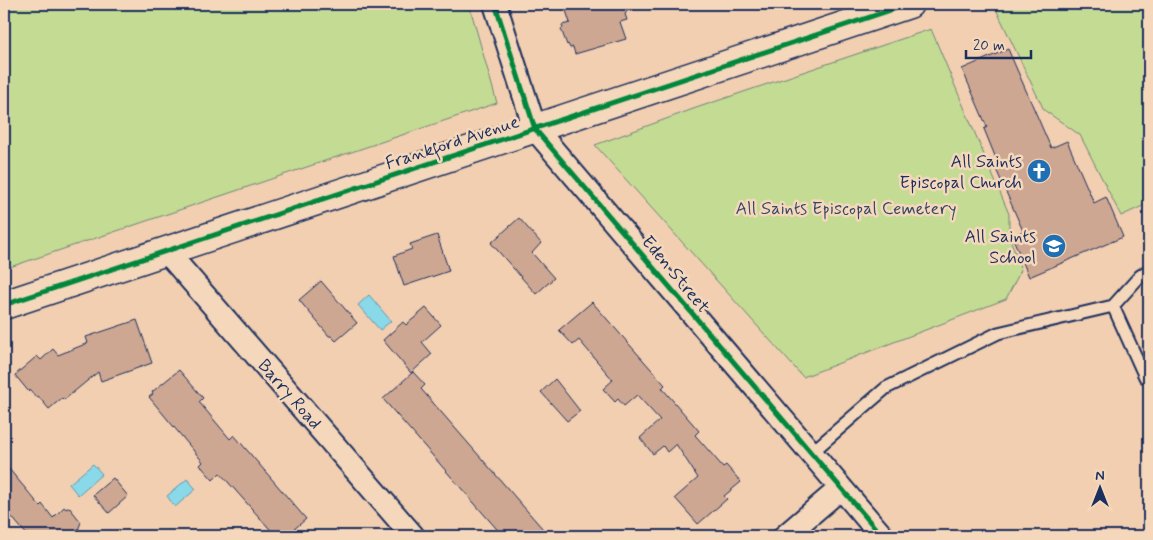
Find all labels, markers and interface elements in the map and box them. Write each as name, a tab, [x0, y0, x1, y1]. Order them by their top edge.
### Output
scale bar	[966, 28, 1030, 60]
text: 20 m	[973, 36, 1005, 56]
street label: Frankford Avenue	[382, 110, 523, 178]
place label: All Saints Episcopal Church	[899, 150, 1022, 195]
church icon: All Saints Episcopal Church	[1026, 158, 1052, 184]
park label: All Saints Episcopal Cemetery	[736, 197, 956, 221]
place label: All Saints School	[965, 225, 1036, 270]
street label: Eden Street	[636, 231, 715, 318]
school or university icon: All Saints School	[1041, 233, 1067, 259]
street label: Barry Road	[252, 354, 326, 435]
north arrow	[1076, 462, 1126, 512]
text: N	[1095, 467, 1105, 485]

